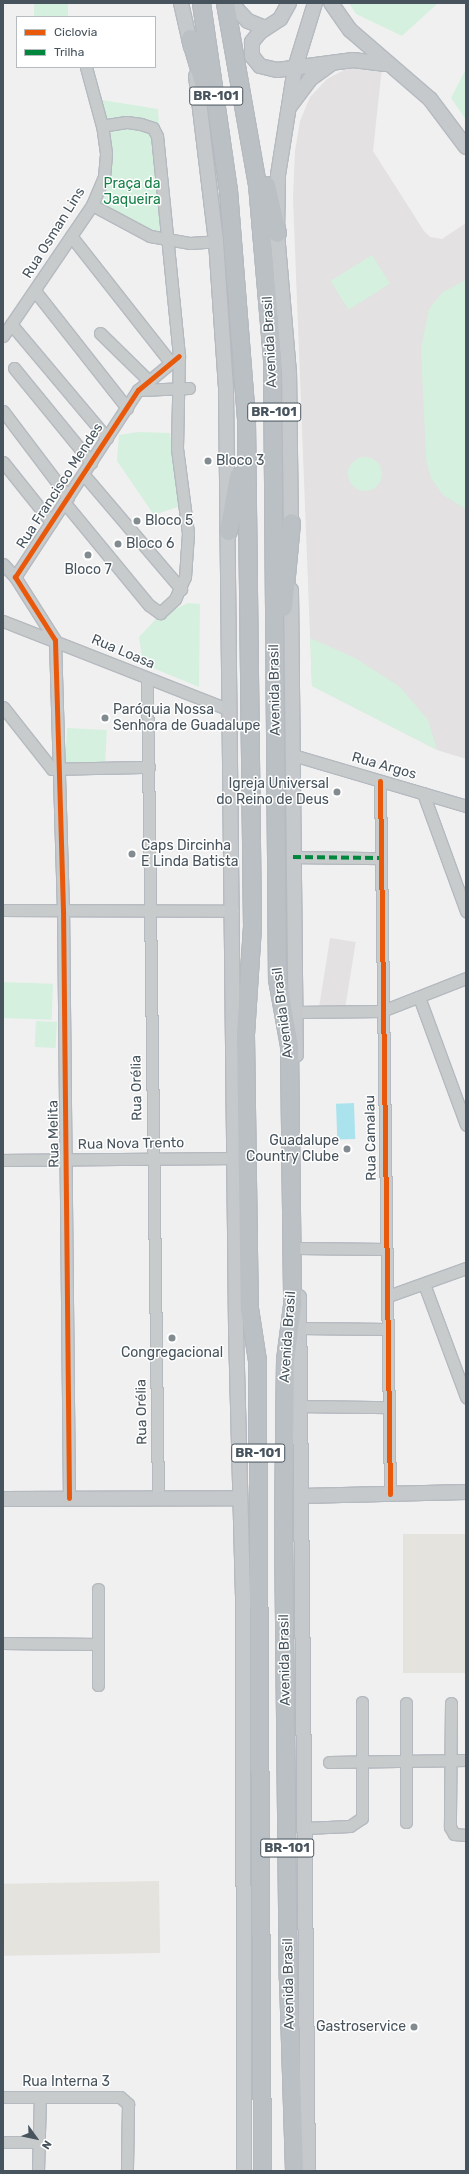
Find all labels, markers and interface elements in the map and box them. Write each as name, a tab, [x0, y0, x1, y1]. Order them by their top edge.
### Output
legend	[16, 16, 156, 68]
text: Ciclovia	[54, 25, 97, 39]
text: Trilha	[54, 45, 84, 59]
road number: BR-101	[189, 85, 243, 107]
park label: Praça da Jaqueira	[103, 176, 161, 208]
street label: Rua Osman Lins	[19, 184, 89, 282]
street label: Avenida Brasil	[259, 296, 281, 388]
road number: BR-101	[247, 401, 301, 423]
street label: Rua Francisco Mendes	[13, 420, 107, 552]
place label: Bloco 3	[216, 453, 264, 469]
marker: Bloco 3	[203, 456, 213, 466]
place label: Bloco 5	[145, 513, 193, 529]
marker: Bloco 5	[132, 516, 142, 526]
place label: Bloco 6	[126, 536, 174, 552]
marker: Bloco 6	[113, 539, 123, 549]
marker: Bloco 7	[83, 550, 93, 560]
place label: Bloco 7	[64, 562, 112, 578]
street label: Rua Loasa	[89, 631, 157, 673]
street label: Avenida Brasil	[266, 644, 284, 736]
place label: Paróquia Nossa Senhora de Guadalupe	[113, 702, 260, 734]
marker: Paróquia Nossa Senhora de Guadalupe	[100, 713, 110, 723]
street label: Rua Argos	[350, 749, 418, 783]
place label: Igreja Universal do Reino de Deus	[216, 776, 329, 808]
marker: Igreja Universal do Reino de Deus	[332, 787, 342, 797]
place label: Caps Dircinha E Linda Batista	[141, 838, 238, 870]
marker: Caps Dircinha E Linda Batista	[126, 848, 138, 860]
street label: Avenida Brasil	[269, 966, 297, 1060]
street label: Rua Orélia	[128, 1055, 146, 1121]
street label: Rua Camalau	[362, 1095, 380, 1181]
street label: Rua Melita	[45, 1100, 63, 1168]
place label: Guadalupe Country Clube	[246, 1133, 339, 1166]
street label: Rua Nova Trento	[77, 1135, 185, 1153]
marker: Guadalupe Country Clube	[342, 1144, 352, 1154]
street label: Avenida Brasil	[276, 1291, 300, 1383]
marker: Congregacional	[167, 1333, 177, 1343]
place label: Congregacional	[121, 1345, 223, 1361]
street label: Rua Orélia	[133, 1379, 151, 1445]
road number: BR-101	[231, 1442, 285, 1464]
street label: Avenida Brasil	[276, 1614, 294, 1706]
road number: BR-101	[260, 1837, 314, 1859]
street label: Avenida Brasil	[280, 1938, 298, 2030]
place label: Gastroservice	[316, 2019, 406, 2035]
marker: Gastroservice	[409, 2022, 419, 2032]
street label: Rua Interna 3	[22, 2074, 110, 2090]
north arrow	[16, 2118, 56, 2158]
text: N	[39, 2138, 54, 2152]

